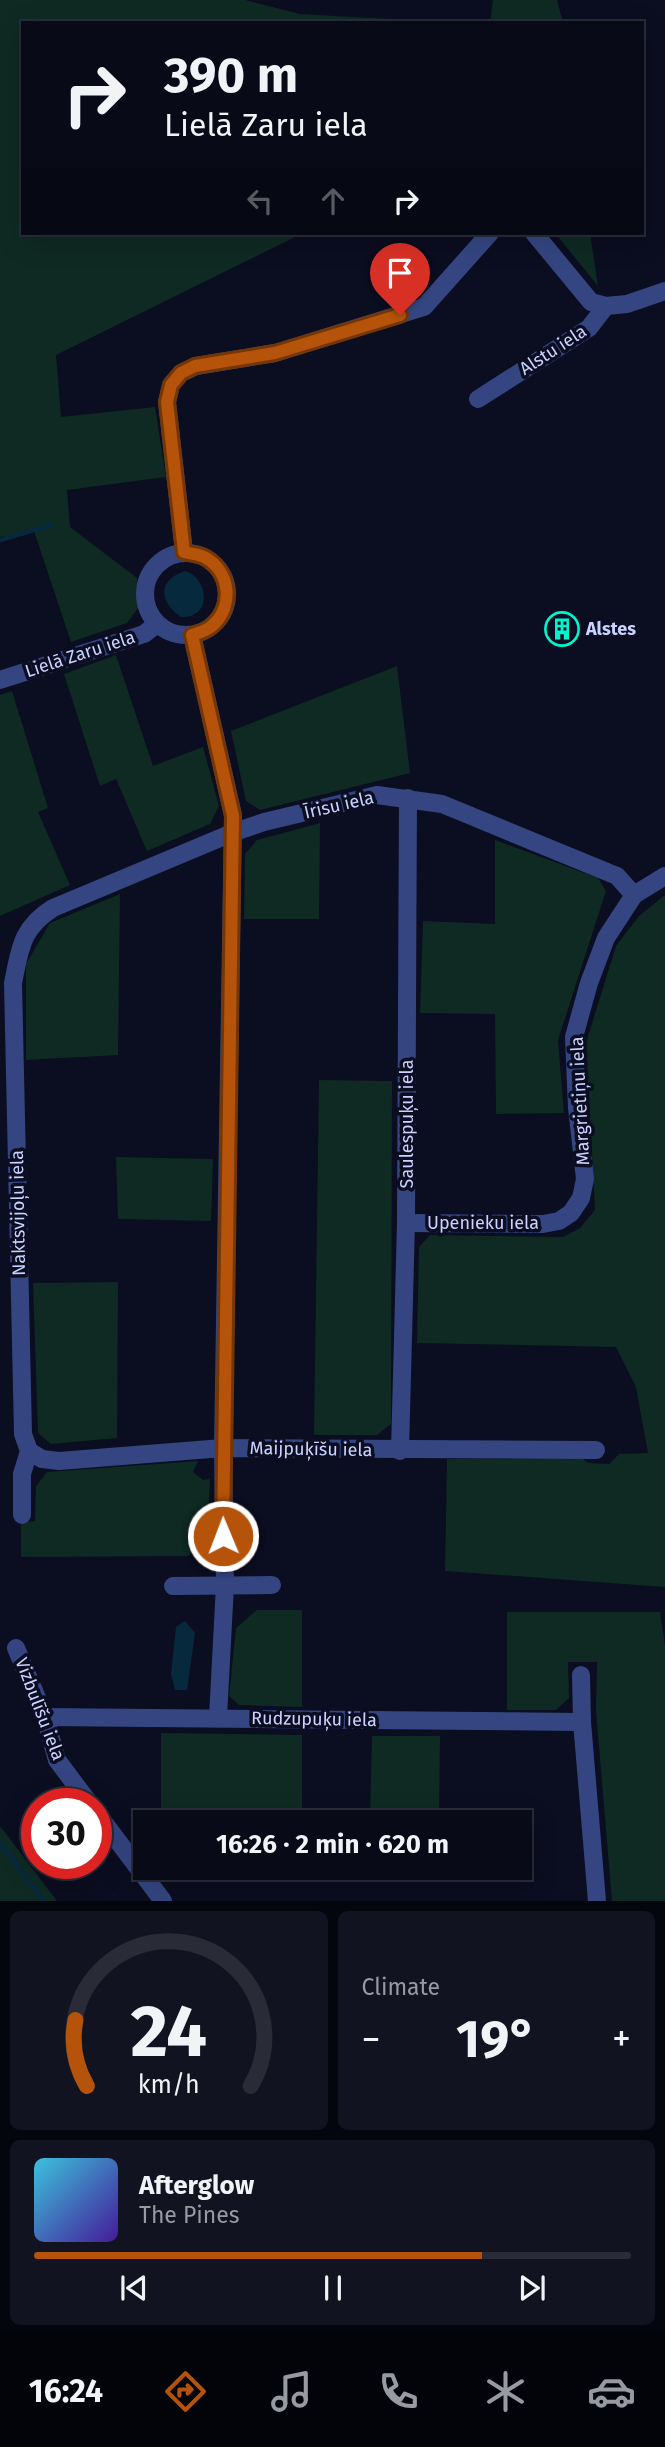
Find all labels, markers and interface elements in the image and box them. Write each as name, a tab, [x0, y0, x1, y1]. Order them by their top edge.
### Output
text: 390 m	[164, 46, 298, 105]
icon: right	[49, 49, 140, 140]
text: Lielā Zaru iela	[164, 106, 368, 144]
icon: left	[241, 182, 279, 220]
icon: ahead	[314, 182, 352, 220]
icon: right	[387, 182, 425, 220]
pin	[370, 243, 430, 315]
icon: arrive	[381, 254, 419, 292]
street label: Alstu iela	[515, 320, 591, 380]
building icon: Alstes	[543, 610, 581, 648]
place label: Alstes	[585, 618, 636, 640]
street label: Lielā Zaru iela	[22, 626, 138, 682]
street label: Īrisu iela	[302, 786, 376, 824]
street label: Margrietiņu iela	[566, 1036, 595, 1166]
street label: Saulespuķu iela	[396, 1060, 419, 1188]
street label: Naktsvijoļu iela	[6, 1150, 31, 1276]
street label: Upenieku iela	[427, 1212, 539, 1234]
street label: Maijpuķīšu iela	[249, 1437, 373, 1462]
position arrow	[186, 1499, 260, 1573]
street label: Vizbulīšu iela	[10, 1655, 70, 1763]
street label: Rudzupuķu iela	[251, 1707, 377, 1732]
speed limit sign: 30	[21, 1788, 112, 1879]
text: 16:26 · 2 min · 620 m	[216, 1829, 449, 1860]
text: Climate	[362, 1973, 440, 2001]
text: 24	[130, 1989, 207, 2076]
text: 19°	[456, 2008, 536, 2071]
text: −	[362, 2016, 381, 2062]
text: +	[612, 2016, 631, 2062]
text: km/h	[138, 2070, 200, 2100]
text: Afterglow	[139, 2170, 254, 2201]
text: The Pines	[139, 2201, 240, 2229]
icon: previous	[115, 2269, 153, 2307]
icon: pause	[314, 2269, 352, 2307]
icon: next	[513, 2269, 551, 2307]
icon: directions	[161, 2367, 210, 2416]
icon: music	[267, 2367, 316, 2416]
icon: phone	[374, 2367, 423, 2416]
icon: climate	[481, 2367, 530, 2416]
icon: car	[587, 2367, 636, 2416]
text: 16:24	[29, 2372, 103, 2410]

